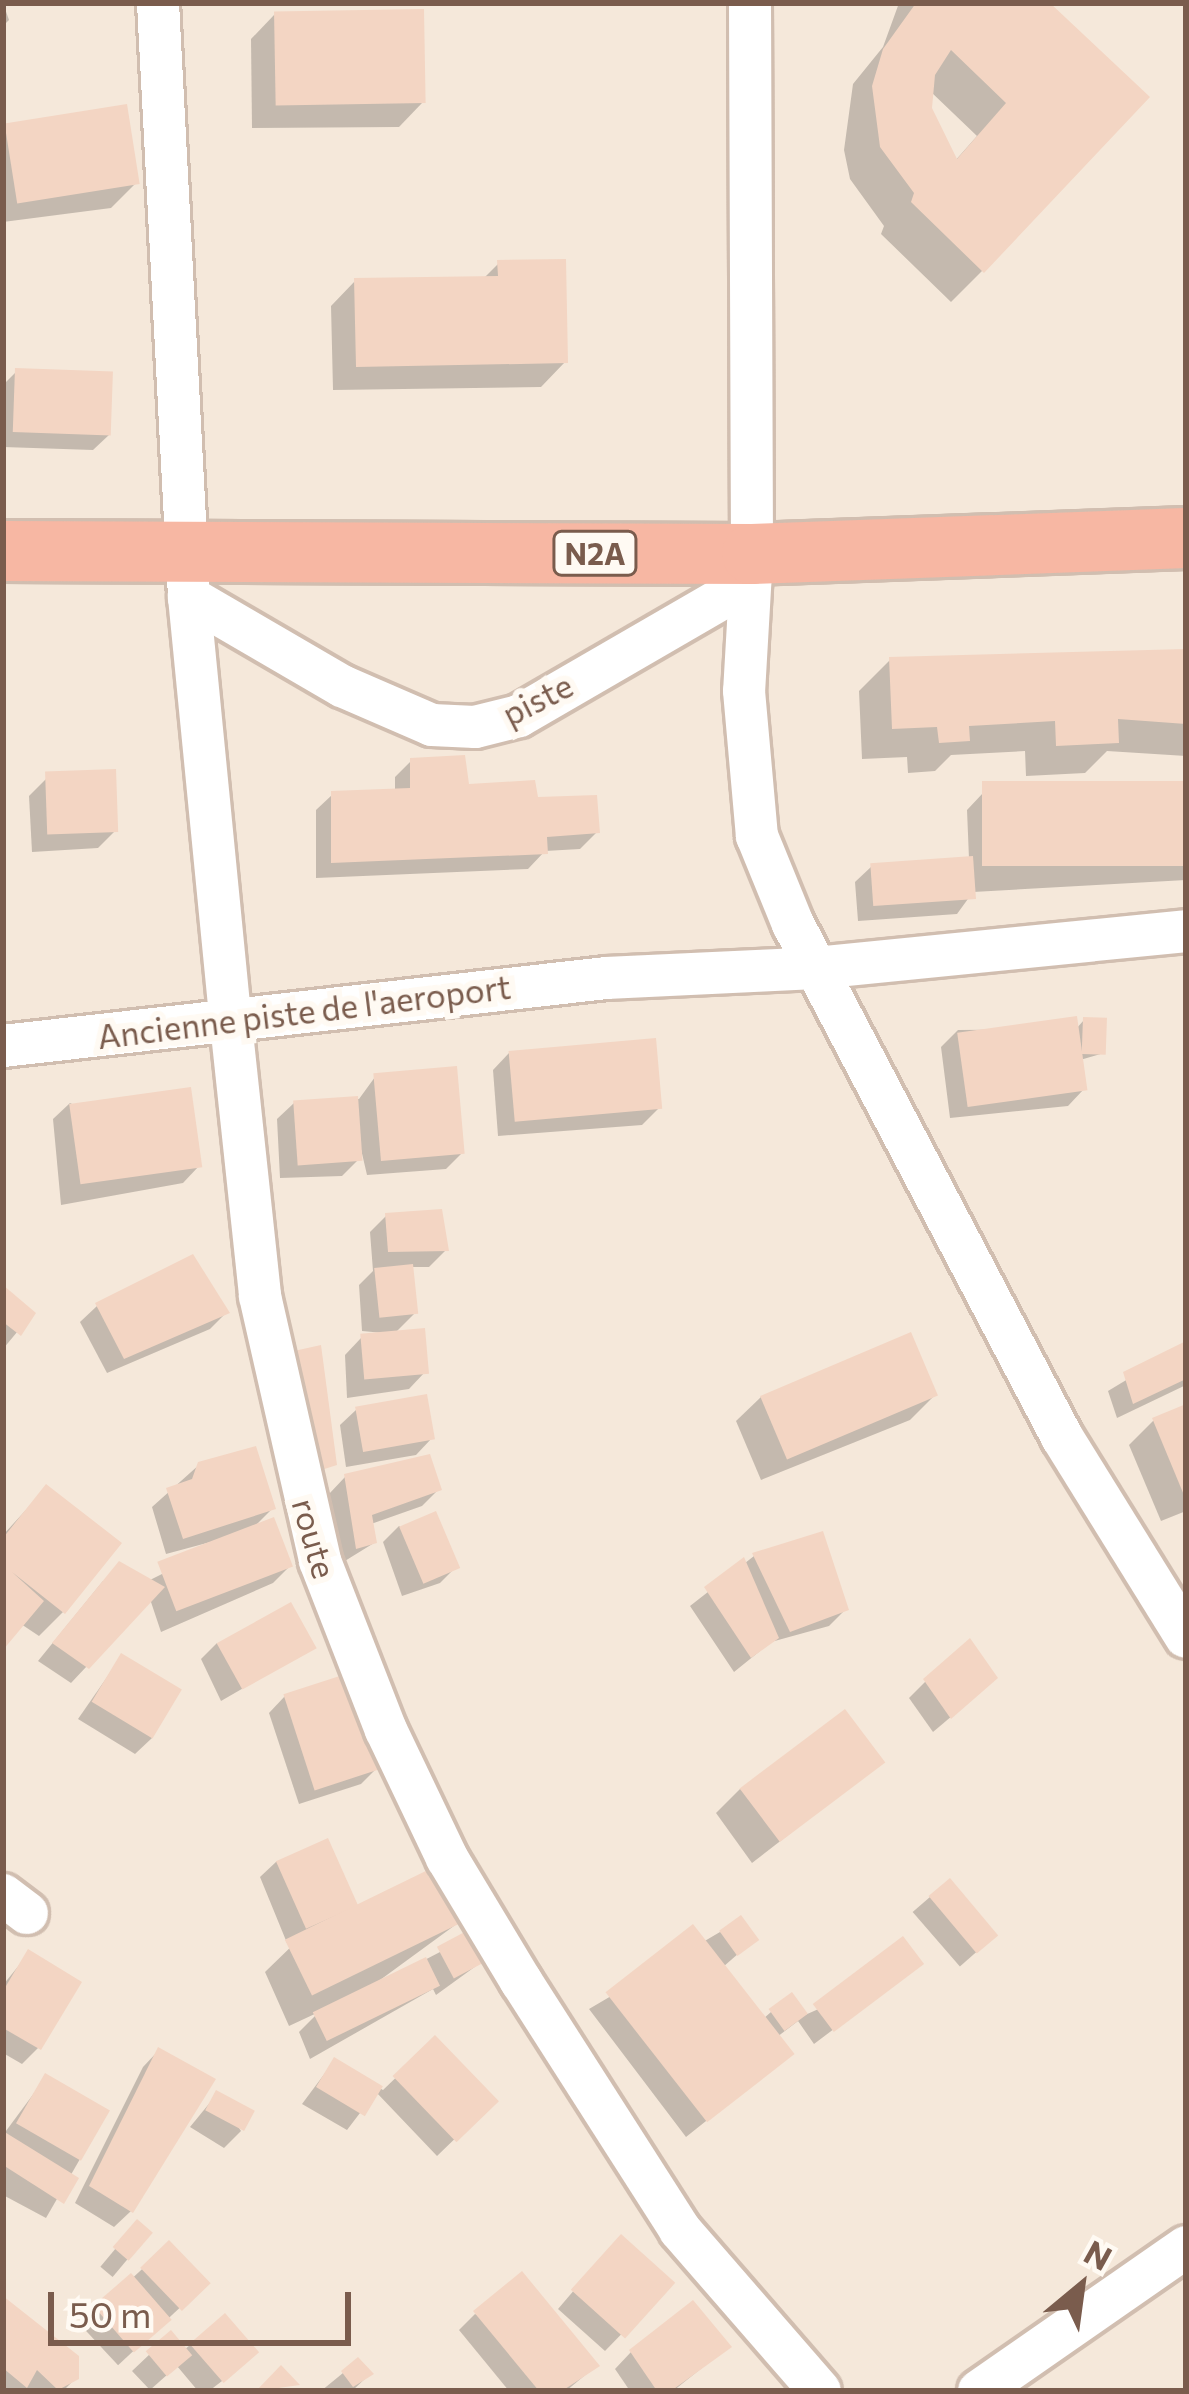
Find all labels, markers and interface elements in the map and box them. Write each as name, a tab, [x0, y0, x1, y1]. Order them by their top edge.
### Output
road number: N2A	[550, 529, 640, 577]
street label: piste	[495, 665, 579, 733]
street label: Ancienne piste de l'aeroport	[95, 966, 513, 1056]
street label: route	[285, 1493, 345, 1583]
north arrow	[1021, 2226, 1141, 2346]
text: N	[1078, 2230, 1119, 2278]
scale bar	[54, 2268, 357, 2342]
text: 50 m	[69, 2291, 151, 2335]

